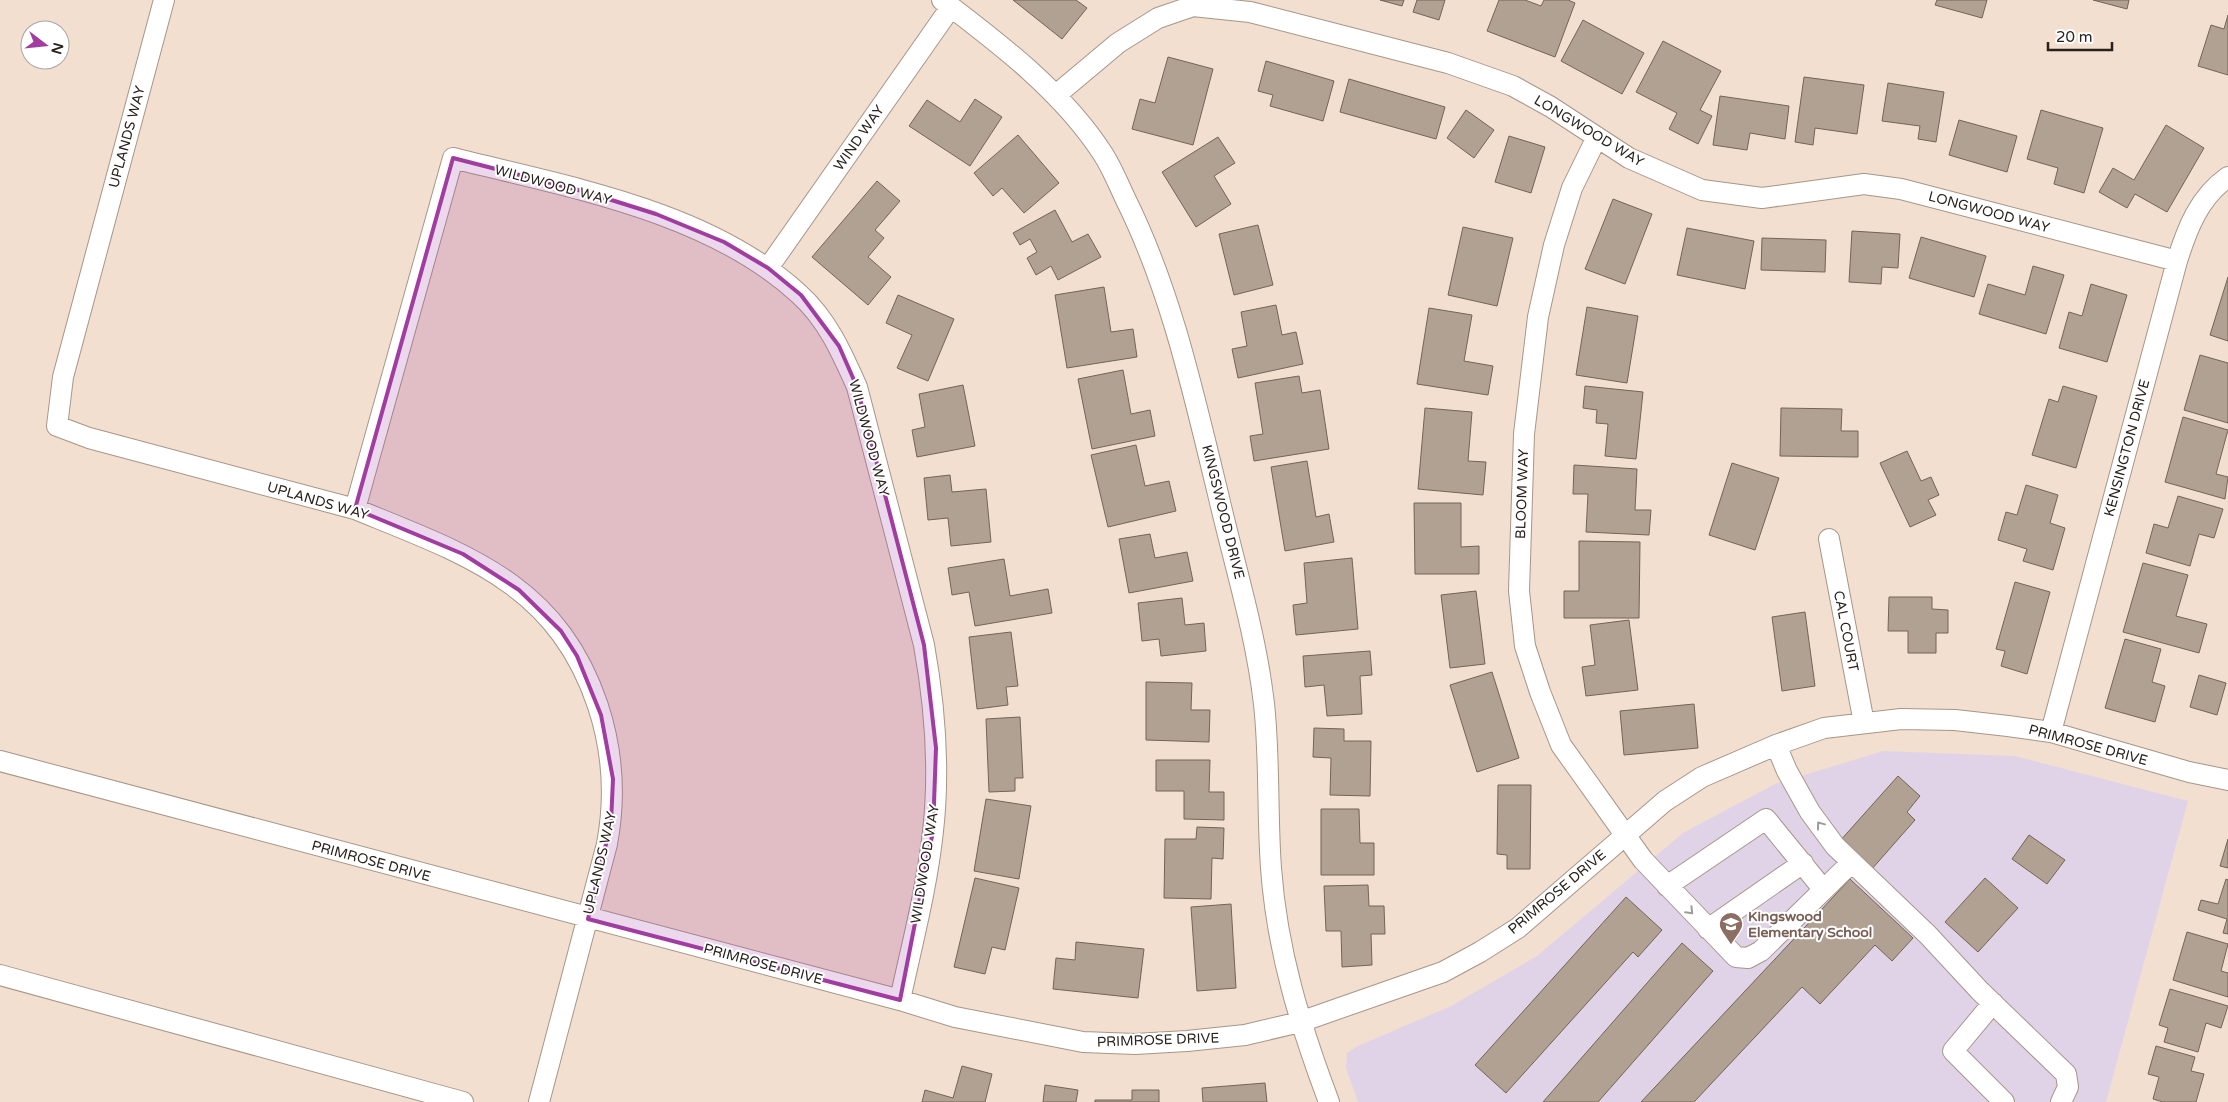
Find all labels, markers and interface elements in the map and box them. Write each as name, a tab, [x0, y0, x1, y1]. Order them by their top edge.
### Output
north arrow	[20, 20, 70, 70]
scale bar	[2048, 20, 2112, 52]
text: 20 m	[2056, 28, 2093, 46]
text: N	[47, 41, 67, 56]
street label: UPLANDS WAY	[105, 84, 149, 190]
street label: LONGWOOD WAY	[1531, 92, 1647, 171]
street label: WIND WAY	[830, 102, 888, 174]
street label: WILDWOOD WAY	[493, 161, 613, 209]
street label: LONGWOOD WAY	[1926, 188, 2052, 236]
street label: KENSINGTON DRIVE	[2100, 377, 2154, 519]
street label: WILDWOOD WAY	[845, 378, 893, 498]
street label: KINGSWOOD DRIVE	[1198, 443, 1248, 581]
street label: BLOOM WAY	[1512, 448, 1532, 539]
street label: UPLANDS WAY	[265, 478, 371, 524]
street label: CAL COURT	[1830, 589, 1862, 673]
street label: PRIMROSE DRIVE	[2027, 721, 2149, 769]
street label: WILDWOOD WAY	[907, 803, 943, 925]
street label: UPLANDS WAY	[580, 810, 620, 916]
one-way arrow	[1817, 821, 1826, 831]
street label: PRIMROSE DRIVE	[310, 837, 432, 885]
street label: PRIMROSE DRIVE	[1505, 846, 1609, 938]
one-way arrow	[1684, 905, 1693, 914]
place label: Kingswood Elementary School	[1748, 908, 1872, 941]
school or university icon: Kingswood Elementary School	[1718, 911, 1744, 945]
street label: PRIMROSE DRIVE	[702, 940, 824, 988]
street label: PRIMROSE DRIVE	[1096, 1029, 1220, 1051]

